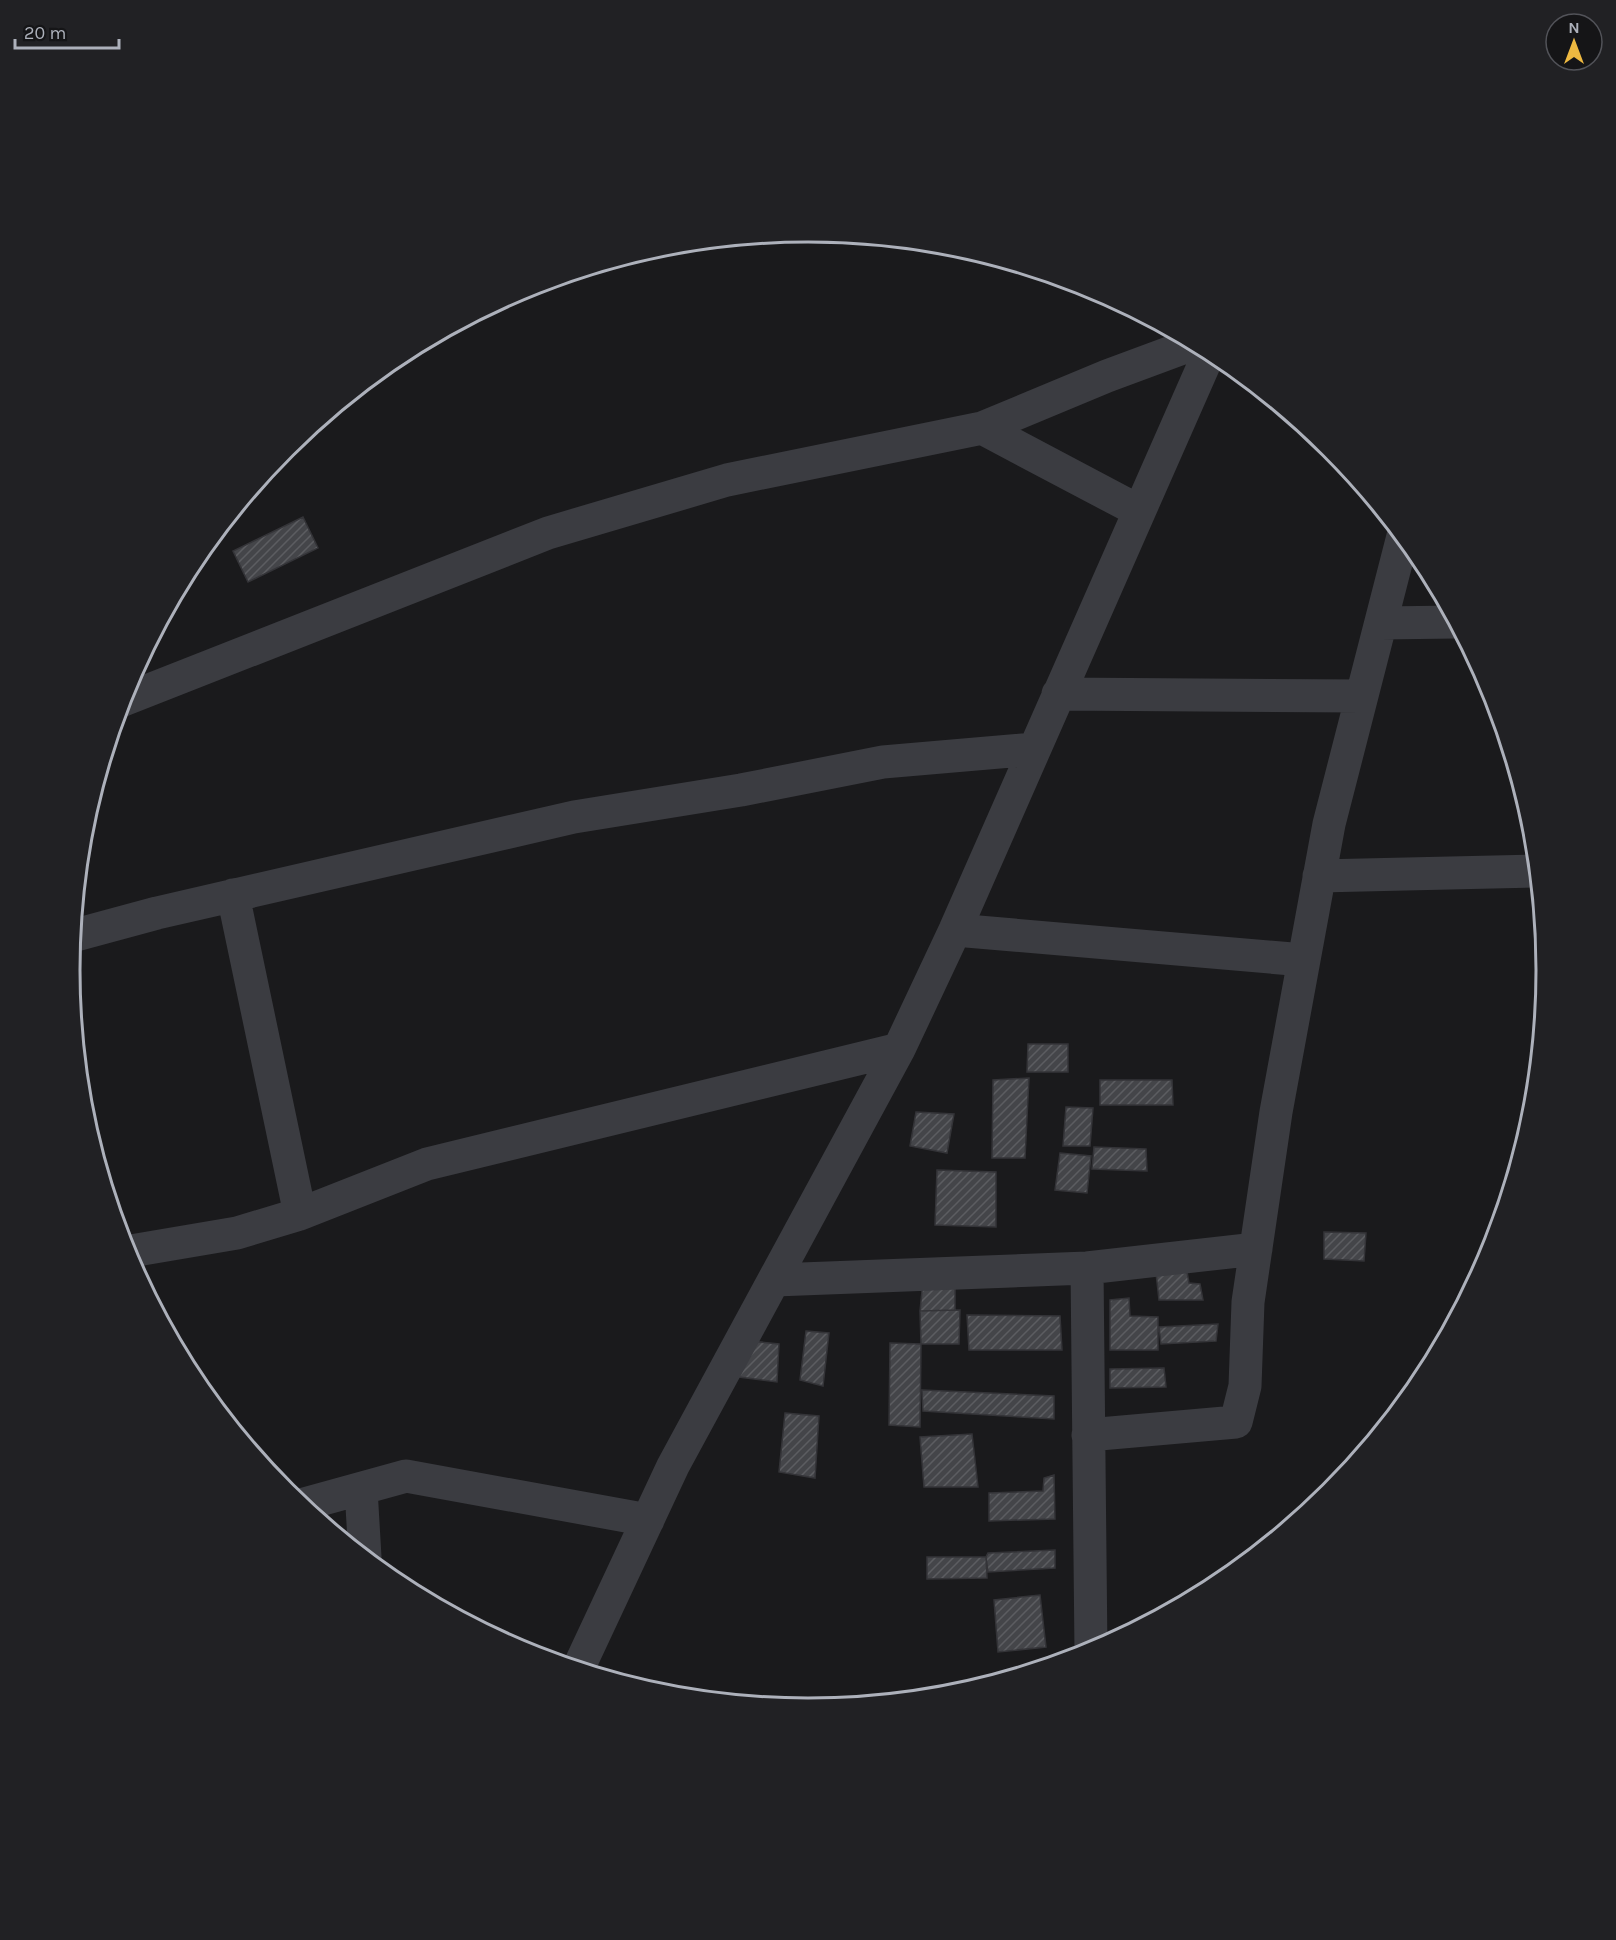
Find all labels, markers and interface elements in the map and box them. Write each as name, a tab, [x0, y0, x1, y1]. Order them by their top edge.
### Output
scale bar	[15, 12, 118, 50]
north arrow	[1544, 12, 1604, 72]
text: N	[1568, 18, 1580, 37]
text: 20 m	[24, 22, 66, 44]

